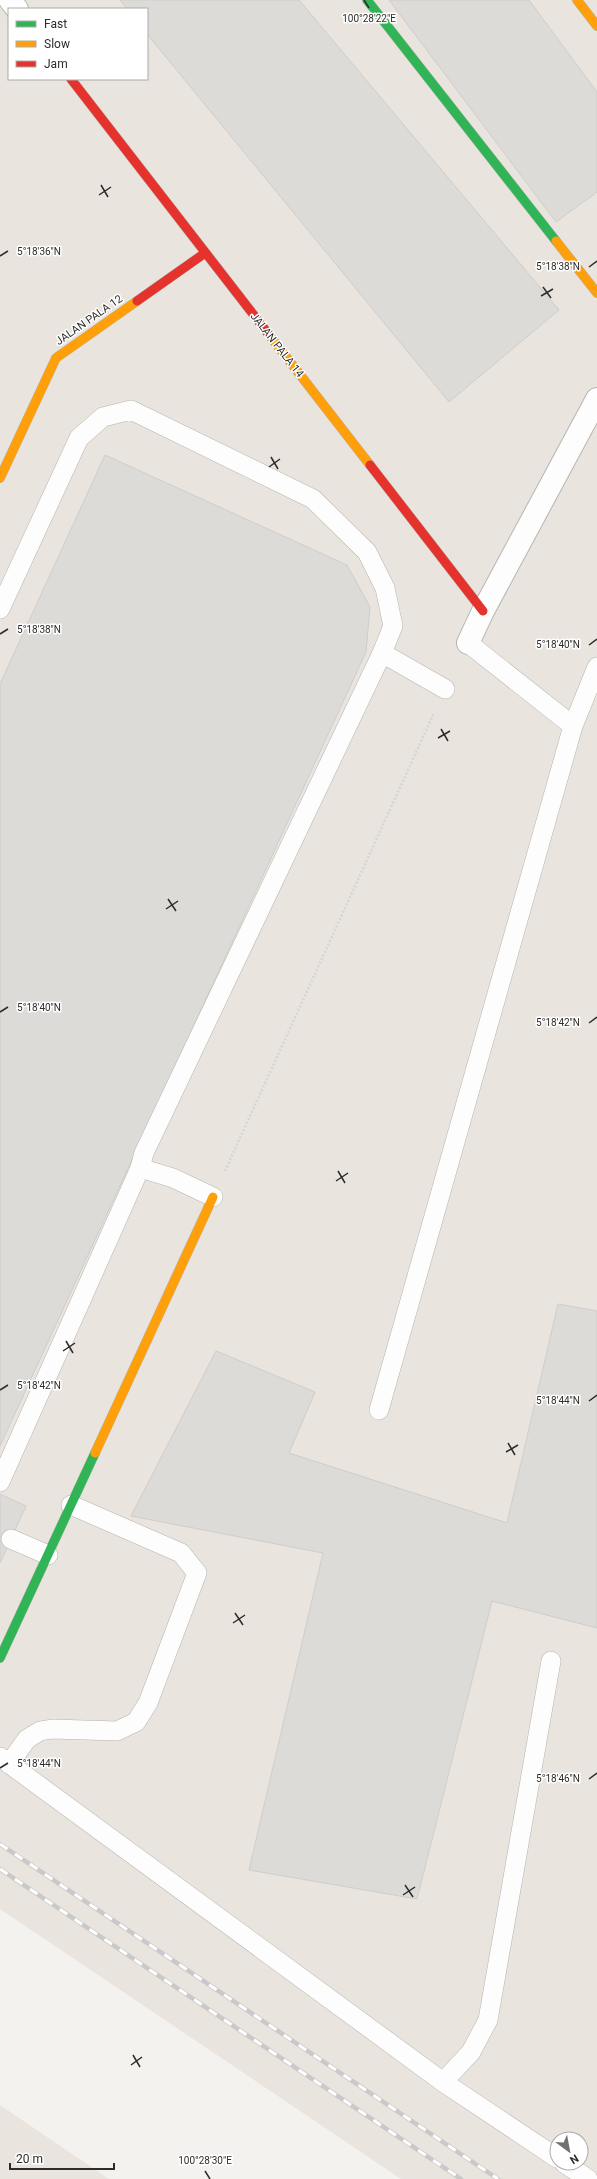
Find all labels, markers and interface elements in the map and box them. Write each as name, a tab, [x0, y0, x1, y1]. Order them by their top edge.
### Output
legend	[8, 8, 148, 80]
text: 100°28'22"E	[342, 13, 396, 24]
text: Fast	[44, 17, 67, 31]
text: Slow	[44, 37, 70, 51]
text: Jam	[44, 57, 68, 71]
text: 5°18'36"N	[17, 246, 61, 257]
text: 5°18'38"N	[536, 261, 580, 272]
street label: JALAN PALA 12	[53, 292, 125, 348]
street label: JALAN PALA 14	[248, 310, 306, 380]
text: 5°18'38"N	[17, 624, 61, 635]
text: 5°18'40"N	[536, 639, 580, 650]
text: 5°18'40"N	[17, 1002, 61, 1013]
text: 5°18'42"N	[536, 1017, 580, 1028]
text: 5°18'42"N	[17, 1380, 61, 1391]
text: 5°18'44"N	[536, 1395, 580, 1406]
text: 5°18'44"N	[17, 1758, 61, 1769]
text: 5°18'46"N	[536, 1773, 580, 1784]
north arrow	[549, 2131, 589, 2171]
scale bar	[10, 2145, 114, 2171]
text: N	[567, 2151, 581, 2167]
text: 20 m	[16, 2152, 43, 2166]
text: 100°28'30"E	[178, 2155, 232, 2166]

